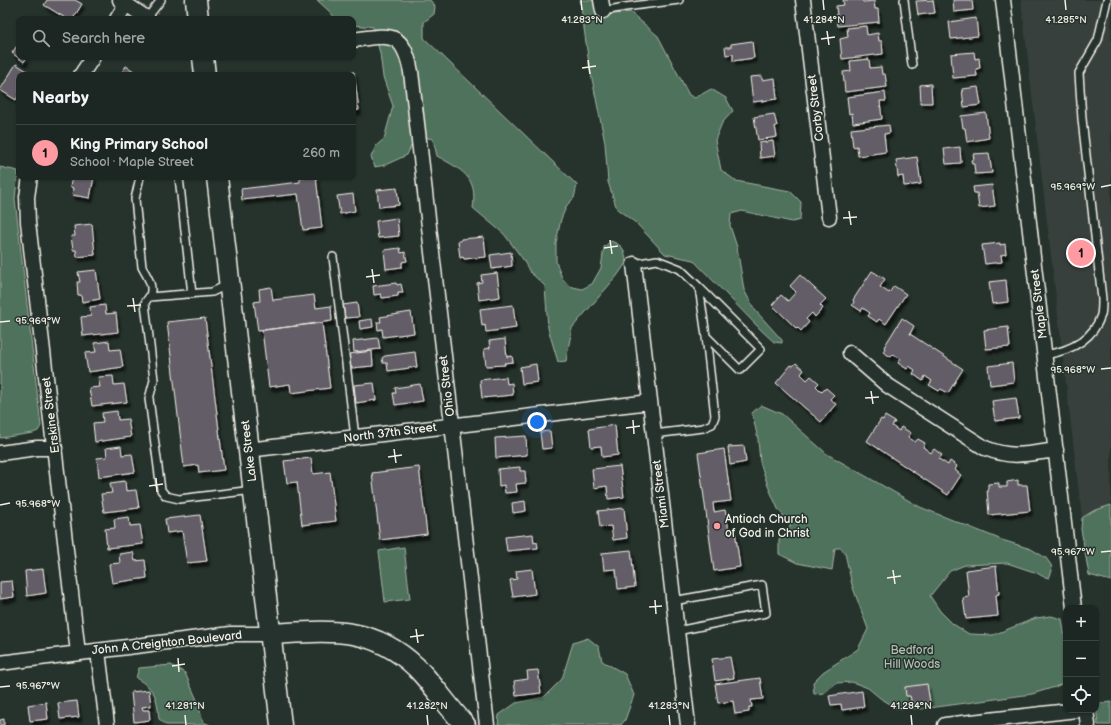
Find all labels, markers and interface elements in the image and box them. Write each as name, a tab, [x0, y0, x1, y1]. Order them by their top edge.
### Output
text: 41.283°N	[561, 14, 603, 26]
text: 41.284°N	[803, 14, 845, 26]
text: 41.285°N	[1045, 14, 1087, 26]
search box	[16, 16, 356, 60]
icon: search	[30, 27, 52, 49]
text: Search here	[62, 29, 145, 48]
street label: Corby Street	[804, 74, 828, 142]
text: Nearby	[32, 88, 89, 108]
text: King Primary School	[70, 135, 208, 154]
text: 1	[42, 145, 48, 161]
text: 260 m	[302, 145, 340, 161]
text: School · Maple Street	[70, 154, 194, 170]
text: 95.969°W	[1051, 181, 1095, 193]
pin: 1	[1068, 238, 1094, 268]
street label: Maple Street	[1027, 268, 1051, 340]
text: 95.969°W	[16, 315, 60, 327]
street label: Ohio Street	[436, 354, 458, 417]
text: 95.968°W	[1051, 364, 1095, 376]
street label: Erskine Street	[39, 376, 63, 454]
your location	[527, 412, 547, 432]
street label: Lake Street	[238, 419, 260, 483]
street label: North 37th Street	[343, 420, 438, 446]
street label: Miami Street	[649, 459, 673, 529]
text: 95.968°W	[16, 498, 60, 510]
place label: Antioch Church of God in Christ	[725, 512, 810, 541]
marker: Antioch Church of God in Christ	[712, 521, 722, 531]
text: 95.967°W	[1051, 546, 1095, 558]
map controls	[1063, 605, 1099, 713]
button: +	[1063, 605, 1099, 641]
street label: John A Creighton Boulevard	[91, 628, 243, 658]
button: −	[1063, 641, 1099, 677]
park label: Bedford Hill Woods	[884, 643, 940, 672]
button: locate	[1063, 677, 1099, 713]
text: 95.967°W	[16, 680, 60, 692]
text: 41.281°N	[165, 700, 205, 712]
text: 41.282°N	[406, 700, 448, 712]
text: 41.283°N	[648, 700, 690, 712]
text: 41.284°N	[890, 700, 932, 712]

